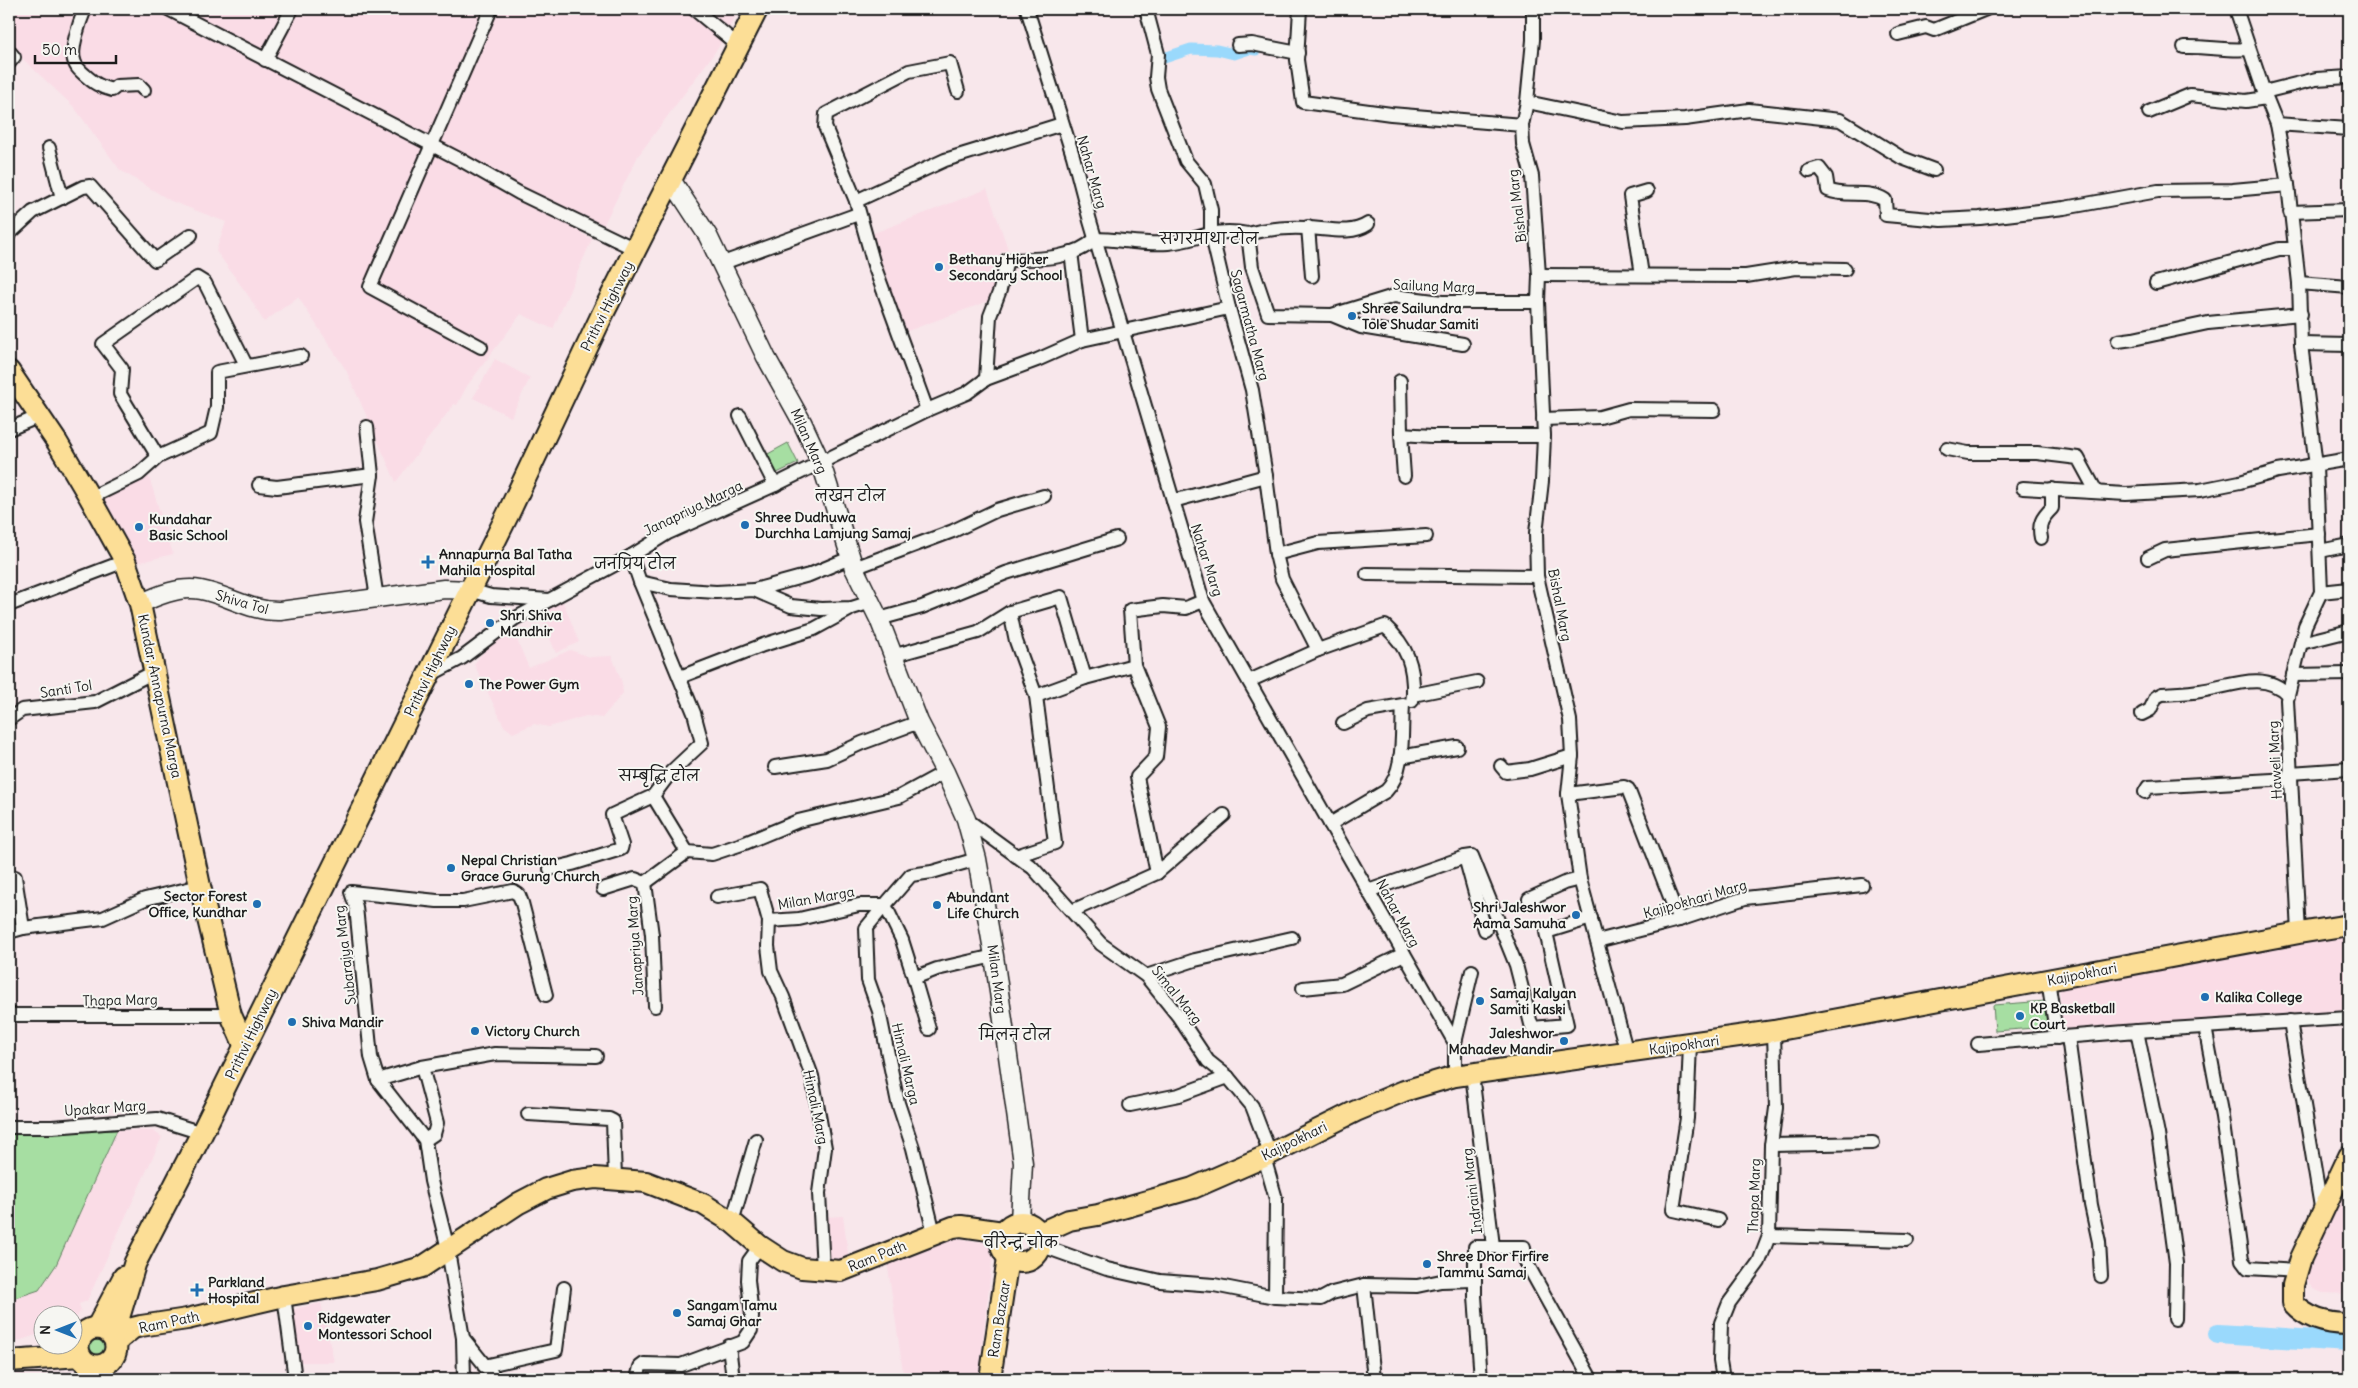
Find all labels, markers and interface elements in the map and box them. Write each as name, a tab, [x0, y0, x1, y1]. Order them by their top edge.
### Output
scale bar	[35, 32, 116, 64]
text: 50 m	[42, 40, 77, 59]
street label: Nahar Marg	[1073, 133, 1111, 211]
street label: Bishal Marg	[1504, 168, 1530, 244]
district label: सगरमाथा टोल	[1159, 227, 1259, 248]
place label: Bethany Higher Secondary School	[949, 250, 1062, 284]
street label: Prithvi Highway	[576, 258, 638, 354]
marker: Bethany Higher Secondary School	[933, 261, 945, 273]
street label: Sagarmatha Marg	[1227, 267, 1273, 383]
street label: Sailung Marg	[1393, 276, 1475, 296]
place label: Shree Sailundra Tole Shudar Samiti	[1362, 299, 1479, 333]
marker: Shree Sailundra Tole Shudar Samiti	[1346, 310, 1358, 322]
street label: Milan Marg	[787, 406, 831, 476]
street label: Janapriya Marga	[641, 476, 745, 540]
district label: लखन टोल	[815, 484, 886, 505]
place label: Shree Dudhuwa Durchha Lamjung Samaj	[755, 508, 911, 542]
place label: Kundahar Basic School	[149, 510, 228, 544]
marker: Shree Dudhuwa Durchha Lamjung Samaj	[739, 519, 751, 531]
marker: Kundahar Basic School	[133, 521, 145, 533]
street label: Nahar Marg	[1187, 521, 1227, 599]
place label: Annapurna Bal Tatha Mahila Hospital	[439, 545, 572, 579]
district label: जनप्रिय टोल	[593, 552, 677, 573]
marker: Annapurna Bal Tatha Mahila Hospital	[421, 555, 435, 569]
street label: Bishal Marg	[1544, 567, 1576, 643]
street label: Shiva Tol	[213, 586, 271, 618]
place label: Shri Shiva Mandhir	[500, 606, 562, 640]
street label: Kundar, Annapurna Marga	[134, 612, 186, 780]
marker: Shri Shiva Mandhir	[484, 617, 496, 629]
street label: Prithvi Highway	[400, 623, 460, 719]
place label: The Power Gym	[479, 675, 580, 693]
street label: Santi Tol	[39, 676, 93, 702]
marker: The Power Gym	[463, 678, 475, 690]
street label: Haweli Marg	[2264, 720, 2286, 800]
district label: सम्बृद्धि टोल	[618, 764, 700, 788]
place label: Nepal Christian Grace Gurung Church	[461, 851, 600, 885]
marker: Nepal Christian Grace Gurung Church	[445, 862, 457, 874]
street label: Nahar Marg	[1372, 876, 1424, 950]
street label: Kajipokhari Marg	[1641, 876, 1749, 922]
street label: Milan Marga	[776, 882, 856, 914]
place label: Sector Forest Office, Kundhar	[148, 887, 247, 921]
place label: Abundant Life Church	[947, 888, 1019, 922]
street label: Janapriya Marg	[623, 896, 647, 996]
marker: Sector Forest Office, Kundhar	[251, 898, 263, 910]
place label: Shri Jaleshwor Aama Samuha	[1473, 898, 1566, 932]
marker: Abundant Life Church	[931, 899, 943, 911]
street label: Subarajya Marg	[330, 904, 360, 1006]
marker: Shri Jaleshwor Aama Samuha	[1570, 909, 1582, 921]
street label: Milan Marg	[983, 943, 1011, 1015]
street label: Kajipokhari	[2046, 958, 2118, 990]
street label: Simal Marg	[1148, 962, 1206, 1028]
place label: Samaj Kalyan Samiti Kaski	[1490, 984, 1576, 1018]
street label: Prithvi Highway	[221, 986, 281, 1082]
place label: Kalika College	[2215, 988, 2303, 1006]
street label: Thapa Marg	[82, 990, 158, 1010]
marker: Kalika College	[2199, 991, 2211, 1003]
marker: Samaj Kalyan Samiti Kaski	[1474, 995, 1486, 1007]
place label: KP Basketball Court	[2030, 999, 2115, 1033]
marker: KP Basketball Court	[2014, 1010, 2026, 1022]
place label: Shiva Mandir	[302, 1013, 384, 1031]
marker: Shiva Mandir	[286, 1016, 298, 1028]
street label: Himali Marga	[888, 1021, 924, 1107]
place label: Victory Church	[485, 1022, 580, 1040]
district label: मिलन टोल	[978, 1023, 1052, 1044]
place label: Jaleshwor Mahadev Mandir	[1448, 1024, 1554, 1058]
marker: Victory Church	[469, 1025, 481, 1037]
street label: Kajipokhari	[1648, 1031, 1720, 1059]
marker: Jaleshwor Mahadev Mandir	[1558, 1035, 1570, 1047]
street label: Himali Marg	[799, 1068, 833, 1146]
street label: Upakar Marg	[63, 1096, 147, 1120]
street label: Kajipokhari	[1258, 1117, 1330, 1165]
street label: Indraini Marg	[1458, 1147, 1486, 1235]
street label: Thapa Marg	[1744, 1158, 1764, 1234]
district label: वीरेन्द्र चोक	[983, 1231, 1059, 1252]
street label: Ram Path	[845, 1236, 909, 1276]
place label: Shree Dhor Firfire Tammu Samaj	[1437, 1247, 1549, 1281]
marker: Shree Dhor Firfire Tammu Samaj	[1421, 1258, 1433, 1270]
place label: Parkland Hospital	[208, 1273, 265, 1307]
street label: Ram Bazaar	[984, 1279, 1014, 1359]
marker: Parkland Hospital	[190, 1283, 204, 1297]
place label: Sangam Tamu Samaj Ghar	[687, 1296, 777, 1330]
north arrow	[32, 1306, 82, 1356]
street label: Ram Path	[137, 1307, 201, 1337]
marker: Sangam Tamu Samaj Ghar	[671, 1307, 683, 1319]
place label: Ridgewater Montessori School	[318, 1309, 432, 1343]
marker: Ridgewater Montessori School	[302, 1320, 314, 1332]
text: N	[36, 1325, 54, 1335]

